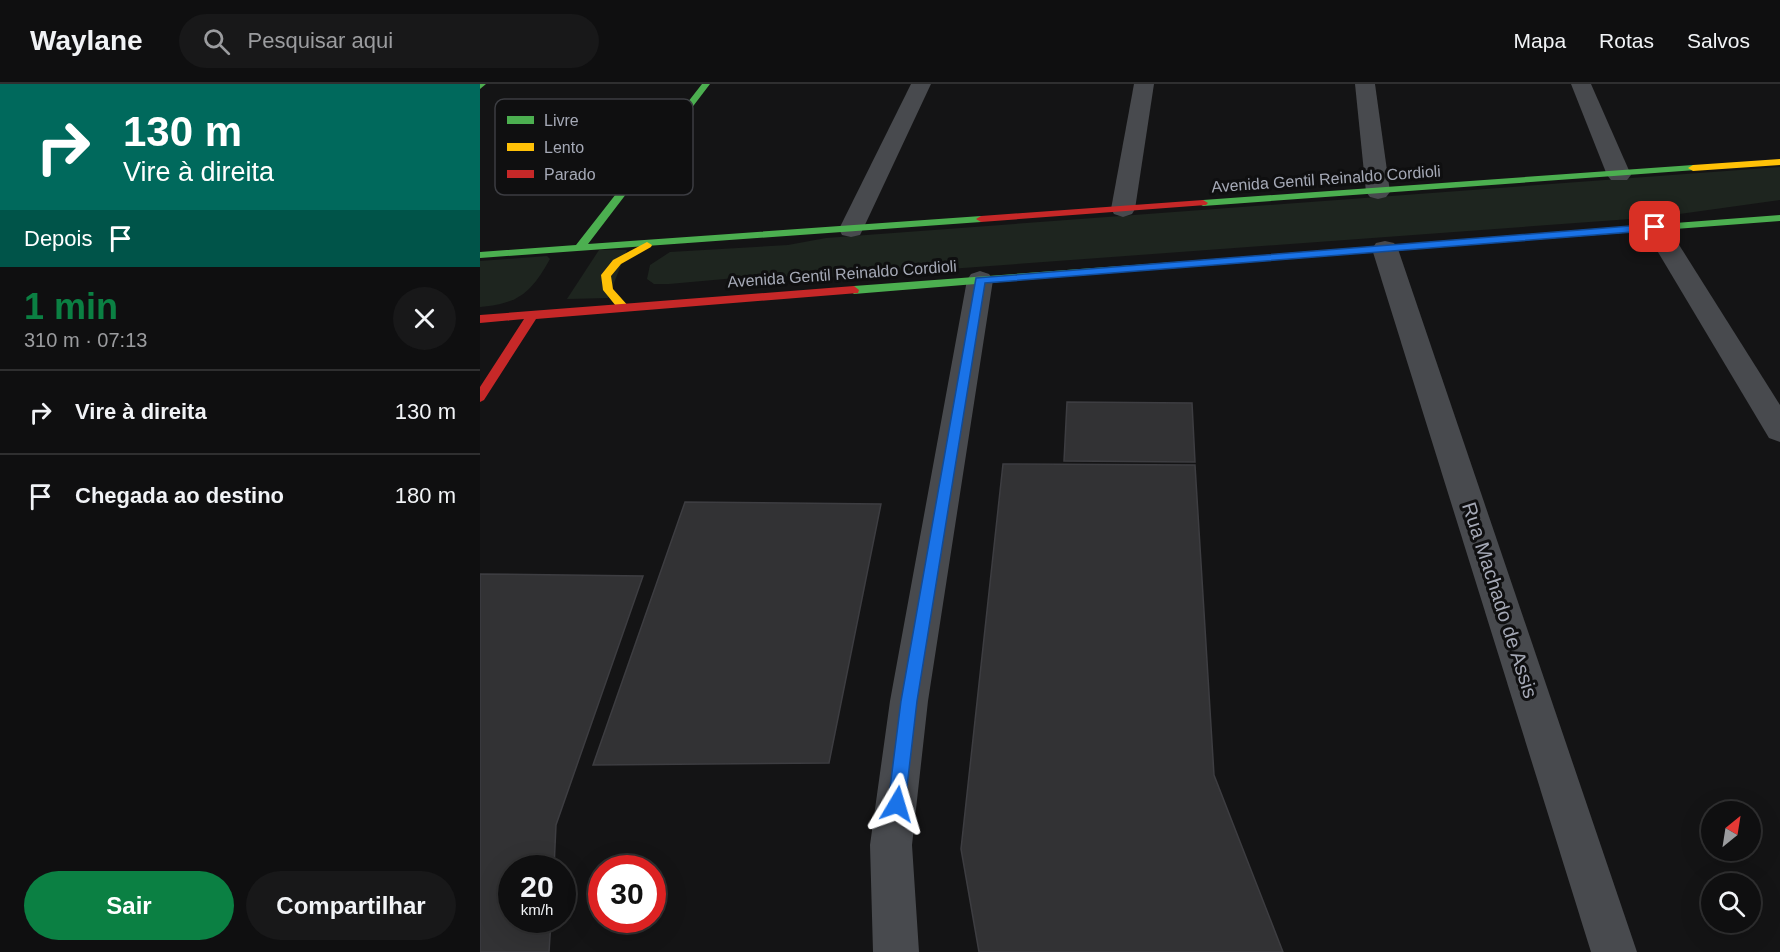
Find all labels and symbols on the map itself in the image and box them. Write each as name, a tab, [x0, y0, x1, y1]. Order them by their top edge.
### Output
legend	[495, 99, 693, 195]
text: Livre	[544, 112, 579, 129]
text: Lento	[544, 139, 584, 156]
street label: Avenida Gentil Reinaldo Cordioli	[1211, 162, 1441, 196]
text: Parado	[544, 166, 596, 183]
pin	[1629, 201, 1680, 252]
street label: Avenida Gentil Reinaldo Cordioli	[727, 257, 957, 291]
street label: Rua Machado de Assis	[1458, 499, 1542, 701]
position arrow	[865, 772, 929, 836]
north arrow	[1701, 801, 1761, 861]
speed limit sign: 30	[588, 855, 666, 933]

